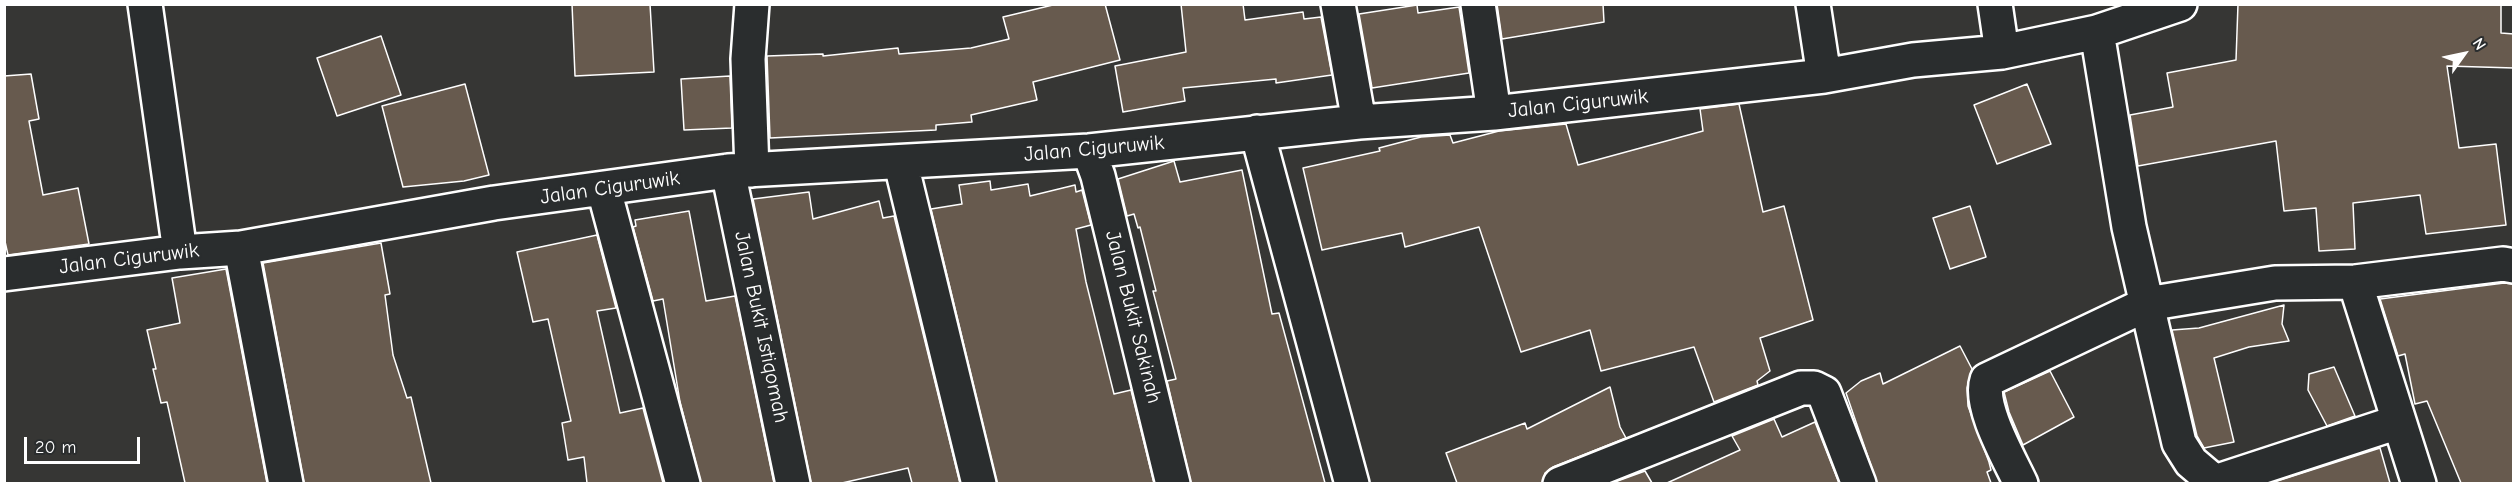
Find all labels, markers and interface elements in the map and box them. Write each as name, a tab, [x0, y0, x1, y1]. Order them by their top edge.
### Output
north arrow	[2434, 24, 2494, 84]
text: N	[2469, 35, 2489, 53]
street label: Jalan Ciguruwik	[1507, 84, 1649, 124]
street label: Jalan Ciguruwik	[1023, 130, 1165, 168]
street label: Jalan Ciguruwik	[539, 166, 681, 210]
street label: Jalan Bukit Sakinah	[1099, 228, 1167, 406]
street label: Jalan Bukit Istiqomah	[728, 229, 794, 425]
street label: Jalan Ciguruwik	[58, 238, 200, 280]
scale bar	[27, 425, 142, 463]
text: 20 m	[35, 437, 76, 458]

